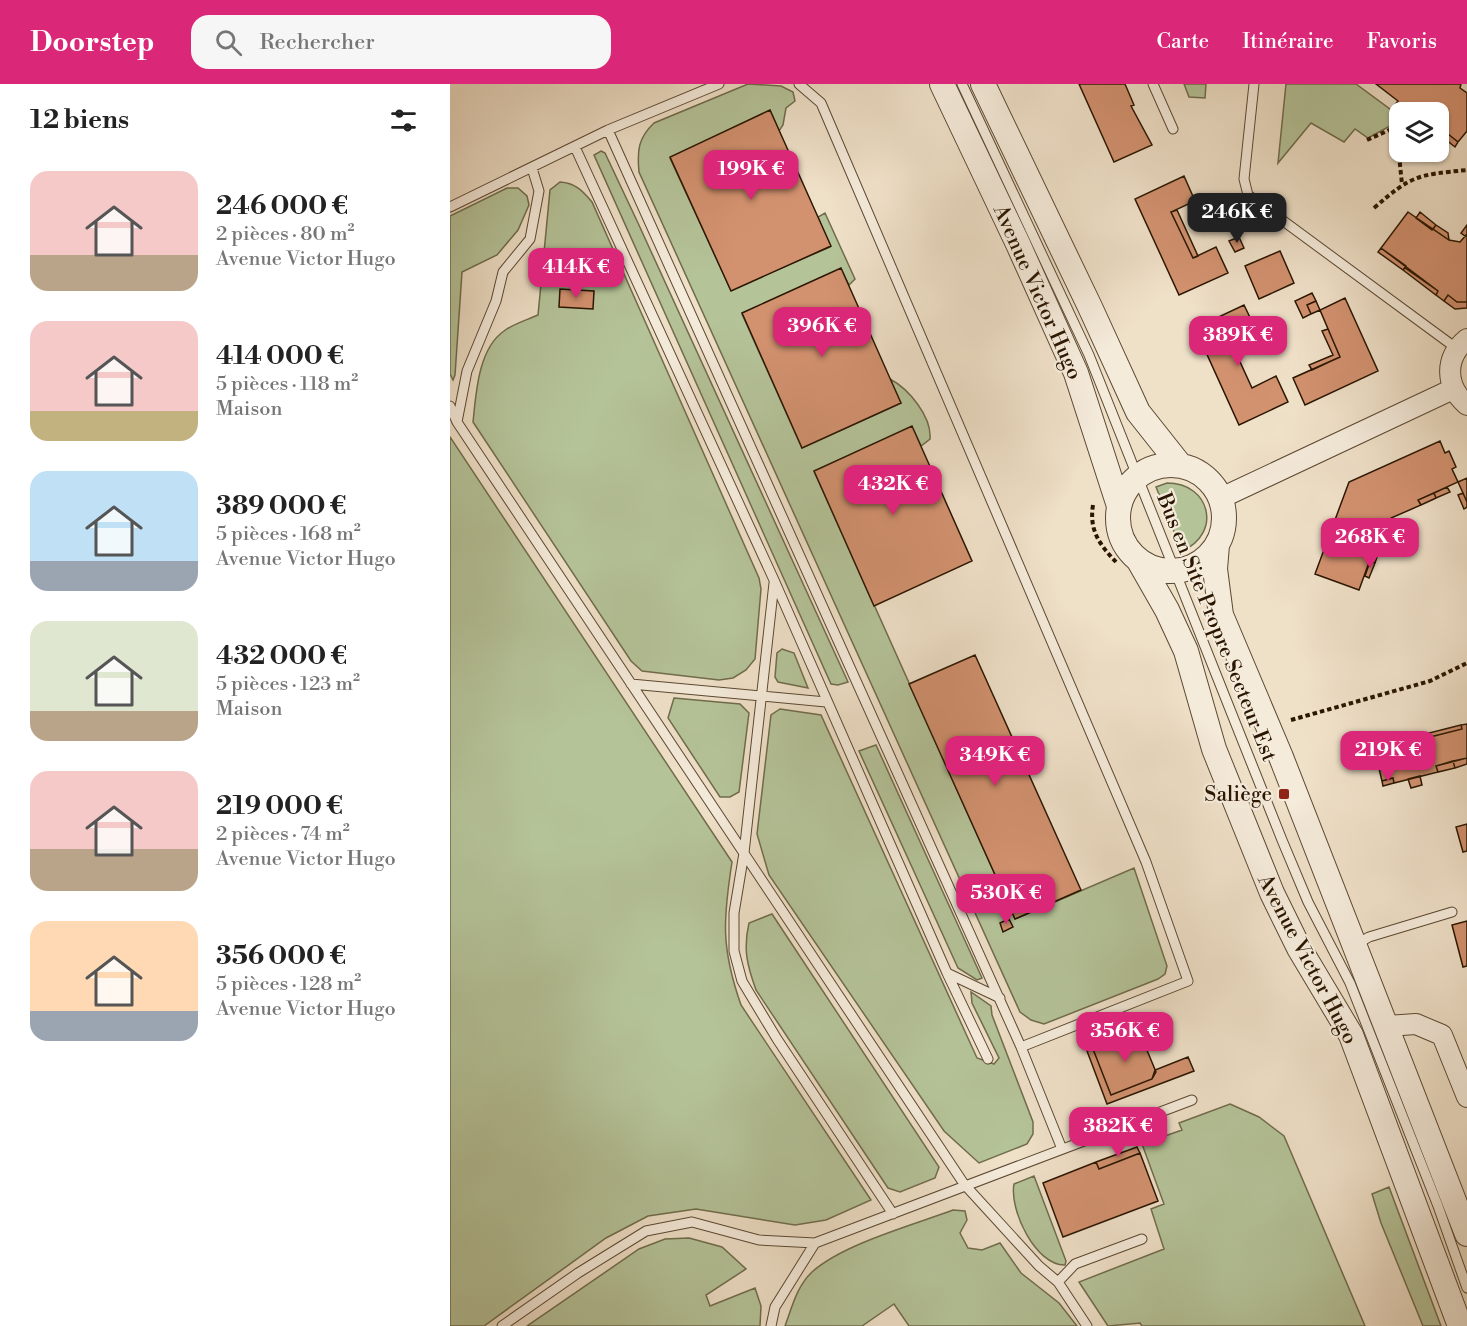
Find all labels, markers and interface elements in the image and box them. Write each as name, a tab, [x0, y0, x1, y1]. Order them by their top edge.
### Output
search box	[191, 15, 611, 69]
text: Doorstep	[30, 25, 155, 60]
icon: search	[212, 26, 245, 59]
text: Rechercher	[260, 29, 375, 56]
text: Carte	[1157, 29, 1209, 55]
text: Itinéraire	[1242, 29, 1334, 55]
text: Favoris	[1367, 29, 1437, 55]
map controls	[1389, 102, 1449, 162]
button: layers	[1389, 102, 1449, 162]
text: 12 biens	[30, 104, 129, 136]
icon: filters	[387, 104, 420, 137]
pin: 199K €	[702, 150, 800, 201]
text: 199K €	[718, 157, 784, 182]
text: 246 000 €	[216, 190, 348, 222]
pin: 246K €	[1188, 193, 1286, 244]
icon: home	[78, 195, 150, 267]
street label: Avenue Victor Hugo	[986, 200, 1087, 384]
text: 246K €	[1201, 200, 1273, 225]
text: 2 pièces · 80 m²	[216, 222, 354, 247]
text: Avenue Victor Hugo	[216, 247, 396, 272]
pin: 414K €	[527, 248, 625, 299]
text: 414K €	[542, 255, 610, 280]
pin: 396K €	[773, 307, 871, 358]
text: 396K €	[787, 314, 857, 339]
pin: 389K €	[1189, 316, 1287, 367]
text: 389K €	[1203, 323, 1273, 348]
text: 414 000 €	[216, 340, 344, 372]
icon: home	[78, 345, 150, 417]
text: 5 pièces · 118 m²	[216, 372, 358, 397]
text: Maison	[216, 397, 282, 422]
pin: 432K €	[844, 465, 942, 516]
text: 432K €	[858, 472, 928, 497]
street label: Bus en Site Propre Secteur Est	[1150, 488, 1282, 766]
text: 389 000 €	[216, 490, 347, 522]
icon: home	[78, 495, 150, 567]
pin: 268K €	[1321, 518, 1419, 569]
text: 5 pièces · 168 m²	[216, 522, 361, 547]
text: 268K €	[1335, 525, 1405, 550]
text: Avenue Victor Hugo	[216, 547, 396, 572]
text: 432 000 €	[216, 640, 347, 672]
icon: home	[78, 645, 150, 717]
text: 5 pièces · 123 m²	[216, 672, 360, 697]
text: Maison	[216, 697, 282, 722]
pin: 219K €	[1339, 731, 1437, 782]
pin: 349K €	[946, 736, 1044, 787]
text: 219K €	[1354, 738, 1422, 763]
text: 349K €	[960, 743, 1030, 768]
place label: Saliège	[1204, 782, 1272, 808]
marker: Saliège	[1277, 787, 1291, 801]
text: 219 000 €	[216, 790, 343, 822]
icon: home	[78, 795, 150, 867]
text: 2 pièces · 74 m²	[216, 822, 350, 847]
text: Avenue Victor Hugo	[216, 847, 396, 872]
street label: Avenue Victor Hugo	[1251, 869, 1363, 1049]
pin: 530K €	[957, 874, 1055, 925]
text: 530K €	[970, 881, 1042, 906]
text: 356 000 €	[216, 940, 346, 972]
icon: home	[78, 945, 150, 1017]
text: 5 pièces · 128 m²	[216, 972, 361, 997]
text: Avenue Victor Hugo	[216, 997, 396, 1022]
pin: 356K €	[1076, 1012, 1174, 1063]
text: 356K €	[1090, 1019, 1160, 1044]
pin: 382K €	[1069, 1107, 1167, 1158]
text: 382K €	[1083, 1114, 1153, 1139]

